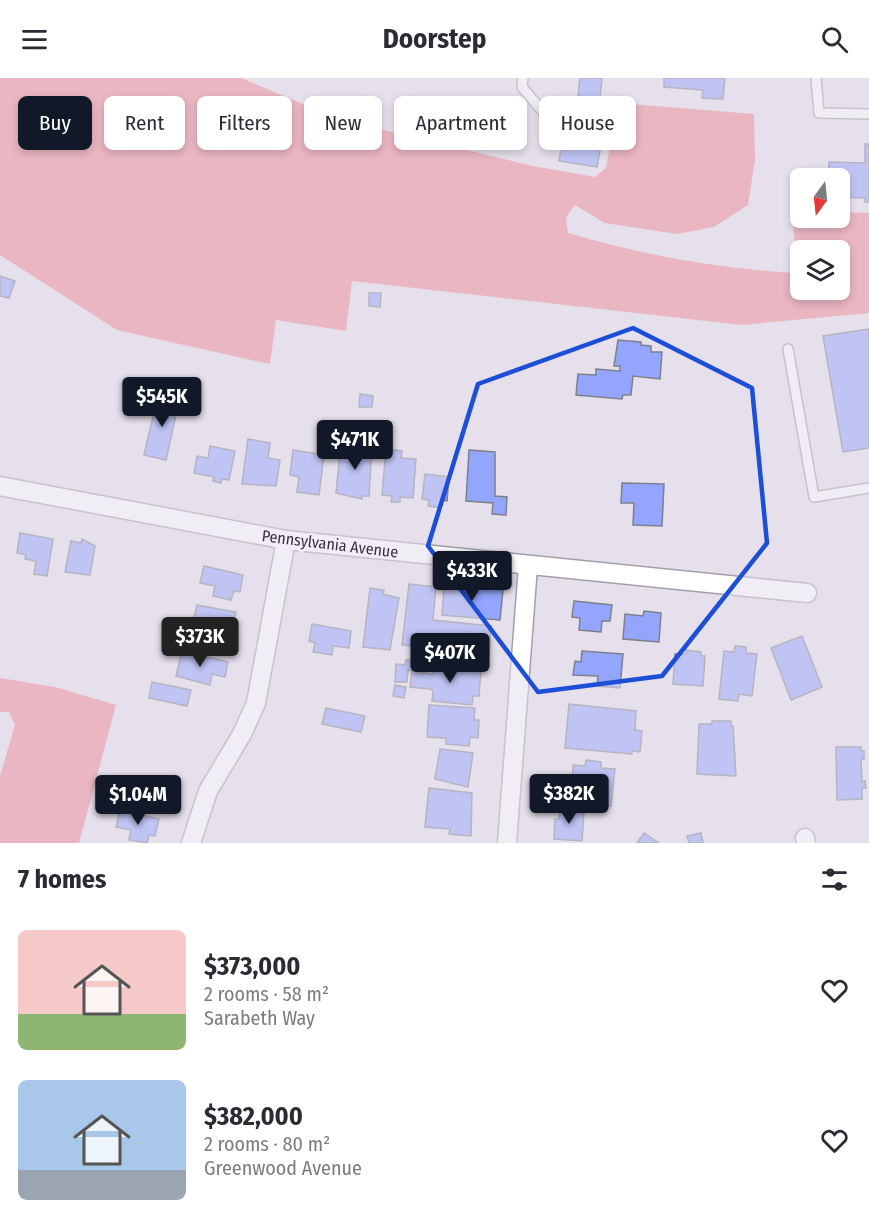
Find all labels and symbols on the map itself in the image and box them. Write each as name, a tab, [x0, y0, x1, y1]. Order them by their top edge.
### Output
north arrow	[790, 168, 850, 228]
pin: $545K	[120, 377, 204, 428]
pin: $471K	[313, 420, 397, 471]
street label: Pennsylvania Avenue	[261, 526, 399, 562]
pin: $433K	[430, 551, 514, 602]
pin: $373K	[158, 617, 242, 668]
pin: $407K	[408, 633, 492, 684]
pin: $382K	[527, 774, 611, 825]
pin: $1.04M	[89, 775, 187, 826]

